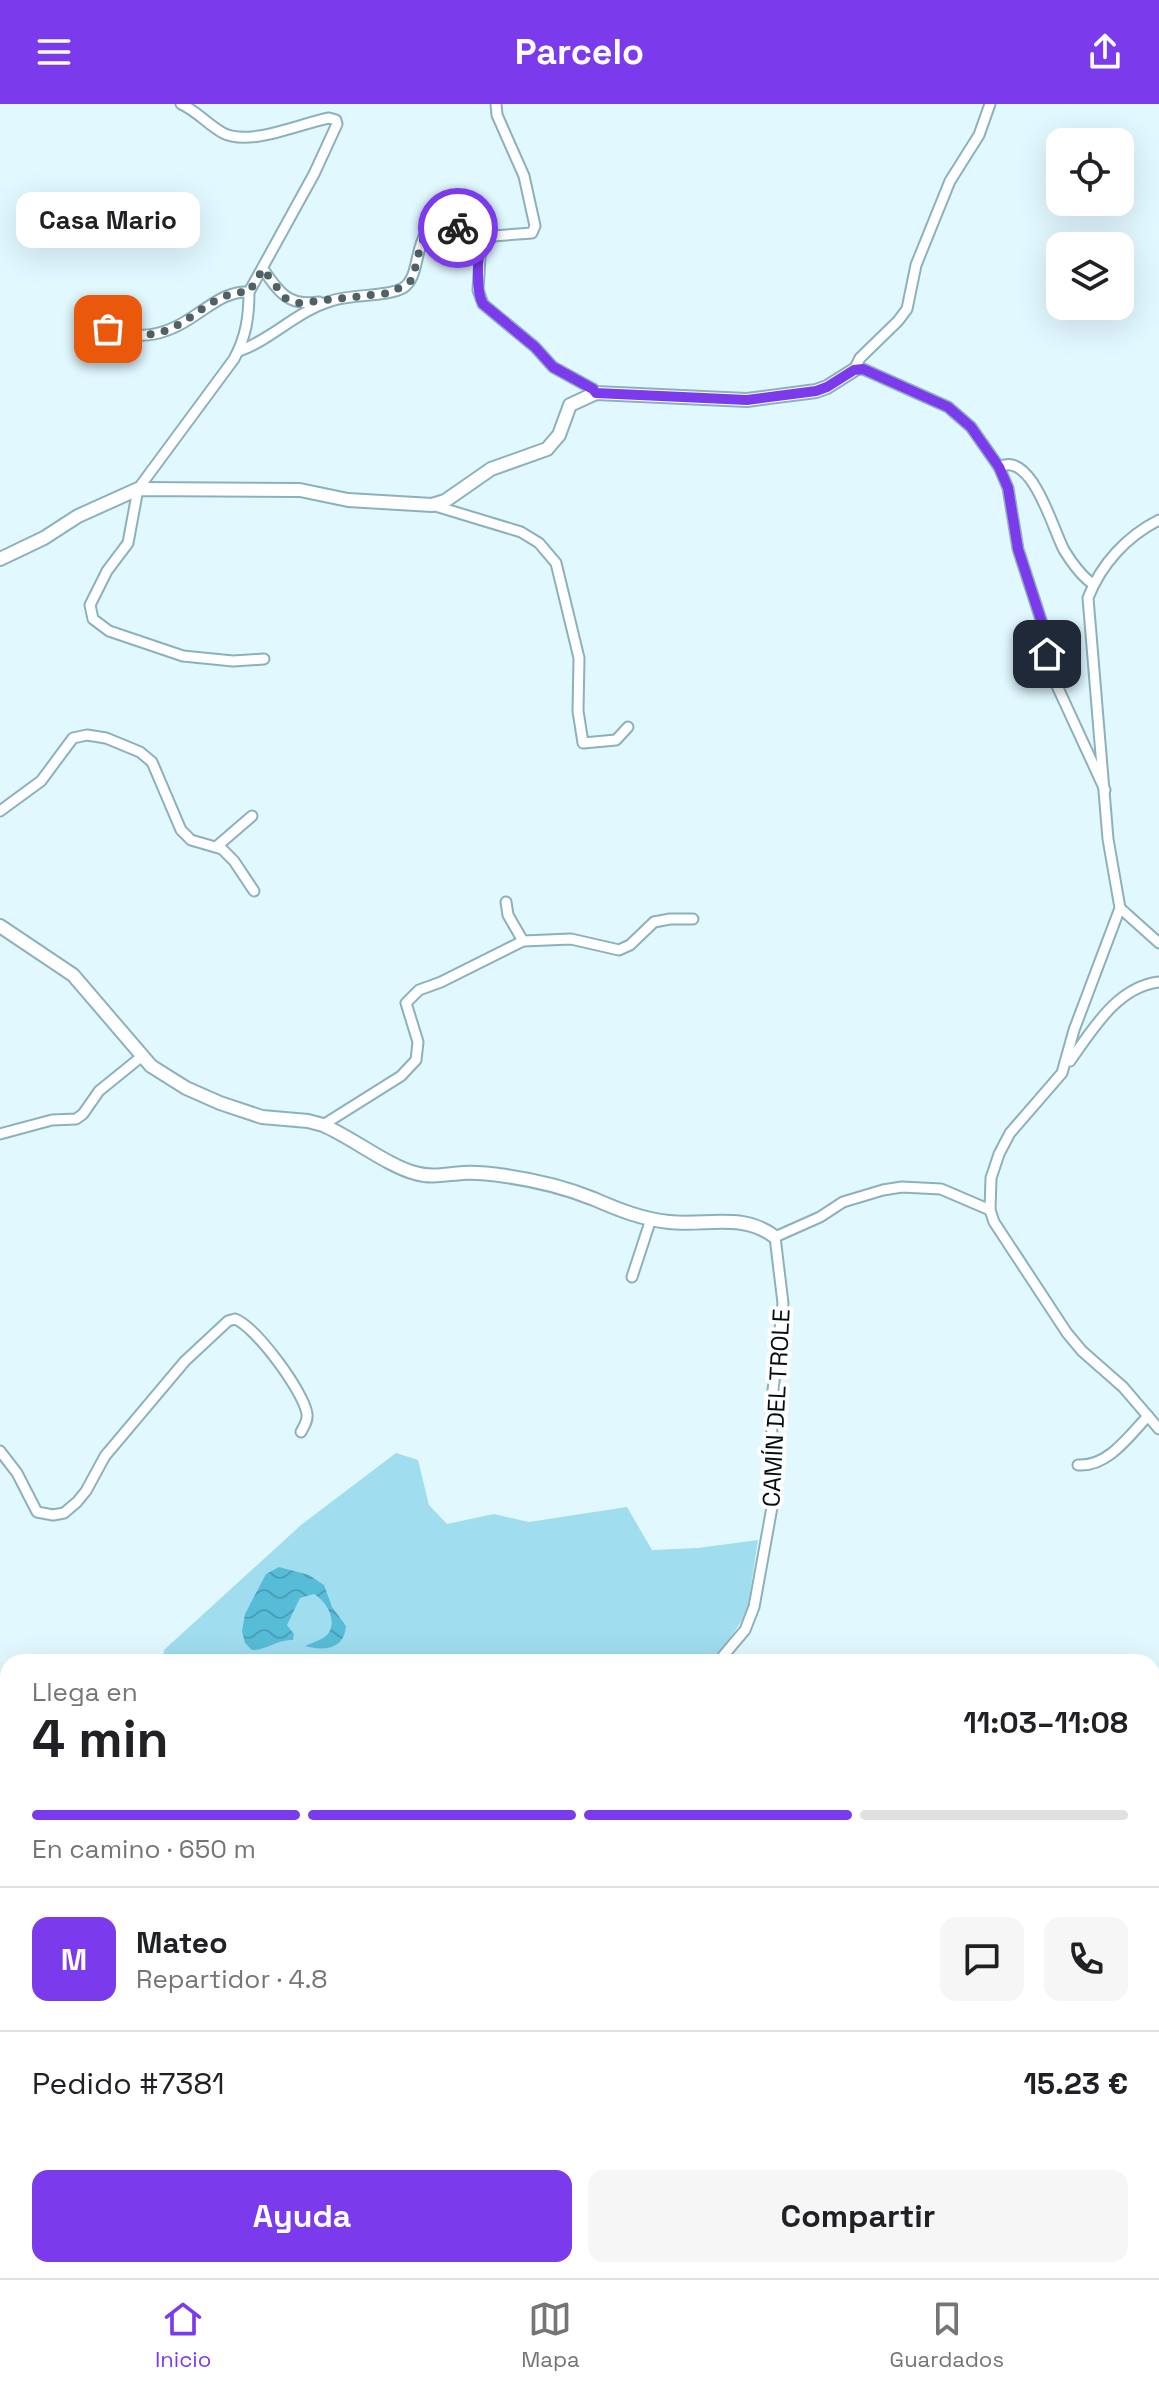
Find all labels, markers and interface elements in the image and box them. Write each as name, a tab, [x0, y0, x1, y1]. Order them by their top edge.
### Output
text: Parcelo	[515, 29, 644, 75]
icon: menu	[32, 30, 76, 74]
icon: share	[1083, 30, 1127, 74]
map controls	[1046, 128, 1134, 320]
button: locate	[1046, 128, 1134, 216]
courier	[418, 188, 498, 268]
callout: Casa Mario	[16, 193, 200, 249]
text: Casa Mario	[39, 203, 177, 237]
icon: bike	[436, 206, 480, 250]
button: layers	[1046, 232, 1134, 320]
pin	[74, 295, 142, 363]
icon: bag	[86, 307, 130, 351]
pin	[1013, 620, 1081, 688]
icon: home	[1025, 632, 1069, 676]
street label: CAMÍN DEL TROLE	[755, 1308, 797, 1508]
text: Llega en	[32, 1675, 138, 1709]
text: 11:03–11:08	[963, 1703, 1128, 1742]
text: 4 min	[32, 1706, 169, 1772]
text: En camino · 650 m	[32, 1832, 256, 1866]
button: chat	[940, 1917, 1024, 2001]
button: phone	[1044, 1917, 1128, 2001]
text: Mateo	[136, 1923, 228, 1962]
text: M	[61, 1940, 87, 1979]
text: Repartidor · 4.8	[136, 1962, 328, 1996]
text: Pedido #7381	[32, 2064, 225, 2103]
text: 15.23 €	[1023, 2064, 1128, 2103]
button: Ayuda	[32, 2170, 572, 2262]
button: Compartir	[588, 2170, 1128, 2262]
tab: Inicio	[155, 2297, 211, 2373]
tab: Mapa	[521, 2297, 580, 2373]
tab: Guardados	[890, 2297, 1004, 2373]

